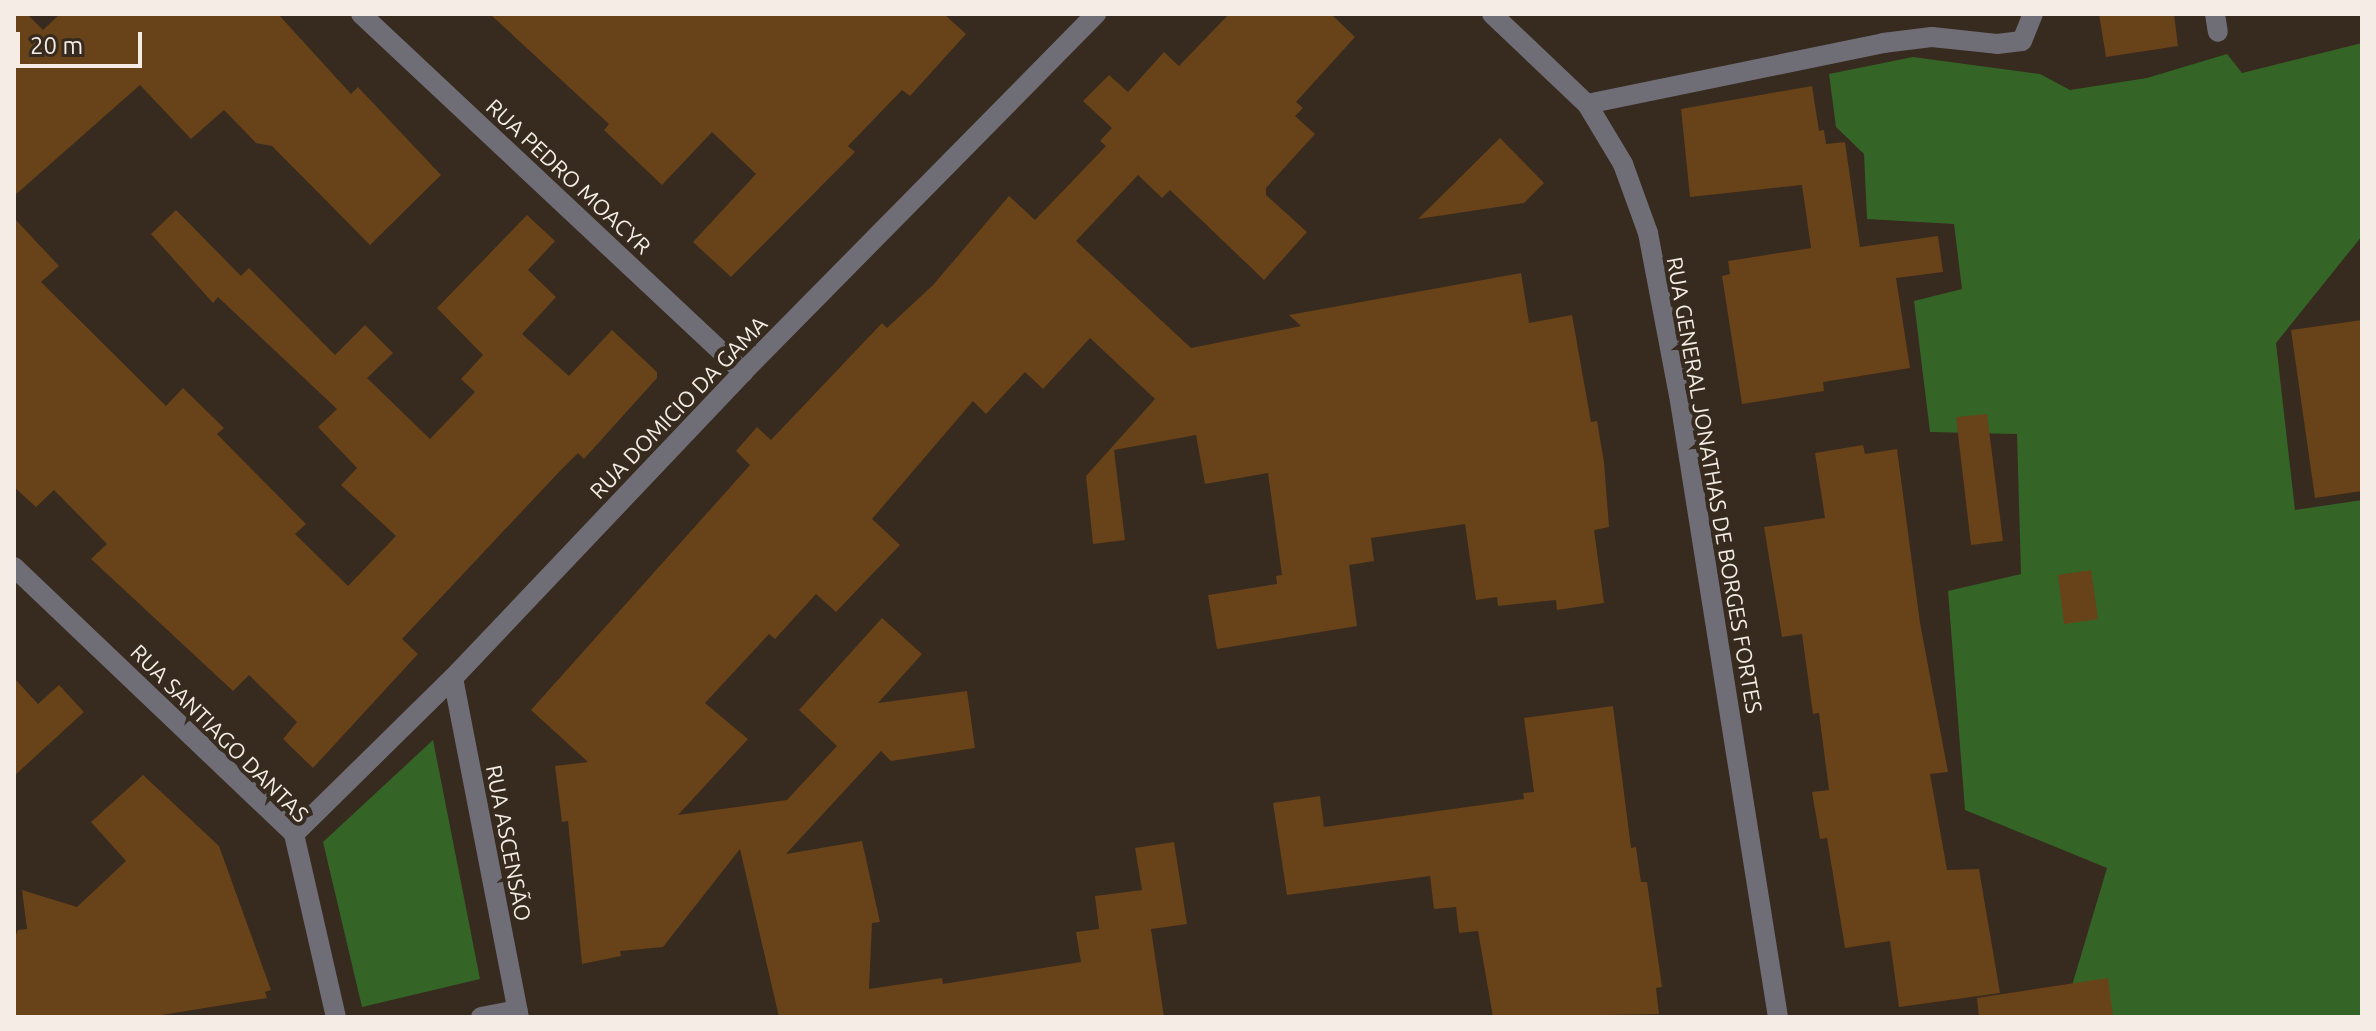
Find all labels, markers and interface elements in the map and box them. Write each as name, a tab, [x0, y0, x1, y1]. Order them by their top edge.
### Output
scale bar	[20, 16, 146, 66]
text: 20 m	[30, 32, 83, 59]
street label: RUA PEDRO MOACYR	[481, 93, 657, 259]
street label: RUA GENERAL JONATHAS DE BORGES FORTES	[1662, 255, 1768, 715]
street label: RUA DOMICIO DA GAMA	[584, 310, 772, 504]
street label: RUA SANTIAGO DANTAS	[126, 639, 314, 827]
street label: RUA ASCENSÃO	[481, 763, 537, 923]

